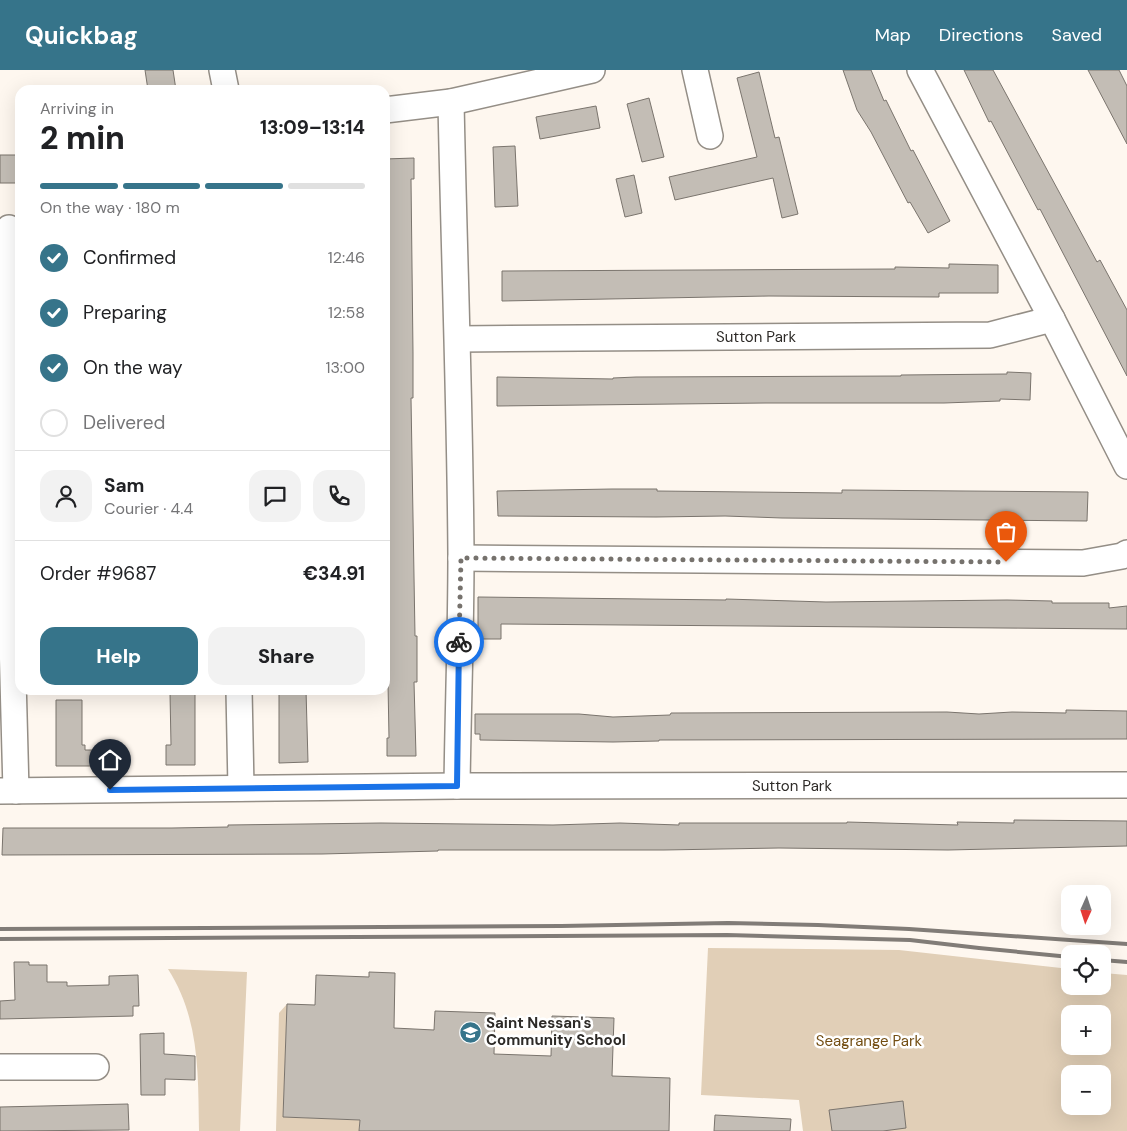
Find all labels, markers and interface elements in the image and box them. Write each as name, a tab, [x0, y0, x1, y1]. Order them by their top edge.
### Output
text: Quickbag	[25, 20, 138, 51]
text: Map	[875, 23, 911, 47]
text: Directions	[939, 23, 1024, 47]
text: Saved	[1052, 23, 1102, 47]
text: Arriving in	[40, 98, 114, 119]
text: 13:09–13:14	[260, 115, 365, 140]
text: 2 min	[40, 117, 125, 159]
text: On the way · 180 m	[40, 197, 180, 218]
icon: check	[40, 244, 68, 272]
text: Confirmed	[83, 245, 176, 270]
text: 12:46	[328, 247, 365, 268]
icon: check	[40, 299, 68, 327]
text: Preparing	[83, 300, 167, 325]
text: 12:58	[328, 302, 365, 323]
street label: Sutton Park	[716, 327, 796, 347]
icon: check	[40, 354, 68, 382]
text: On the way	[83, 355, 183, 380]
text: 13:00	[325, 357, 365, 378]
text: Delivered	[83, 410, 165, 435]
button: person	[40, 470, 92, 522]
button: chat	[249, 470, 301, 522]
button: phone	[313, 470, 365, 522]
text: Sam	[104, 473, 145, 498]
text: Courier · 4.4	[104, 498, 193, 519]
pin	[985, 511, 1027, 562]
icon: bag	[992, 518, 1020, 546]
text: Order #9687	[40, 561, 157, 586]
text: €34.91	[303, 561, 365, 586]
courier	[434, 617, 484, 667]
button: Help	[40, 627, 198, 685]
button: Share	[208, 627, 365, 685]
icon: bike	[445, 628, 473, 656]
pin	[89, 739, 131, 790]
icon: home	[96, 746, 124, 774]
street label: Sutton Park	[752, 776, 832, 796]
north arrow	[1061, 885, 1111, 935]
map controls	[1061, 885, 1111, 1115]
button: locate	[1061, 945, 1111, 995]
button: +	[1061, 1005, 1111, 1055]
place label: Saint Nessan's Community School	[486, 1013, 626, 1050]
school or university icon: Saint Nessan's Community School	[458, 1020, 482, 1044]
park label: Seagrange Park	[816, 1031, 923, 1051]
button: −	[1061, 1065, 1111, 1115]

